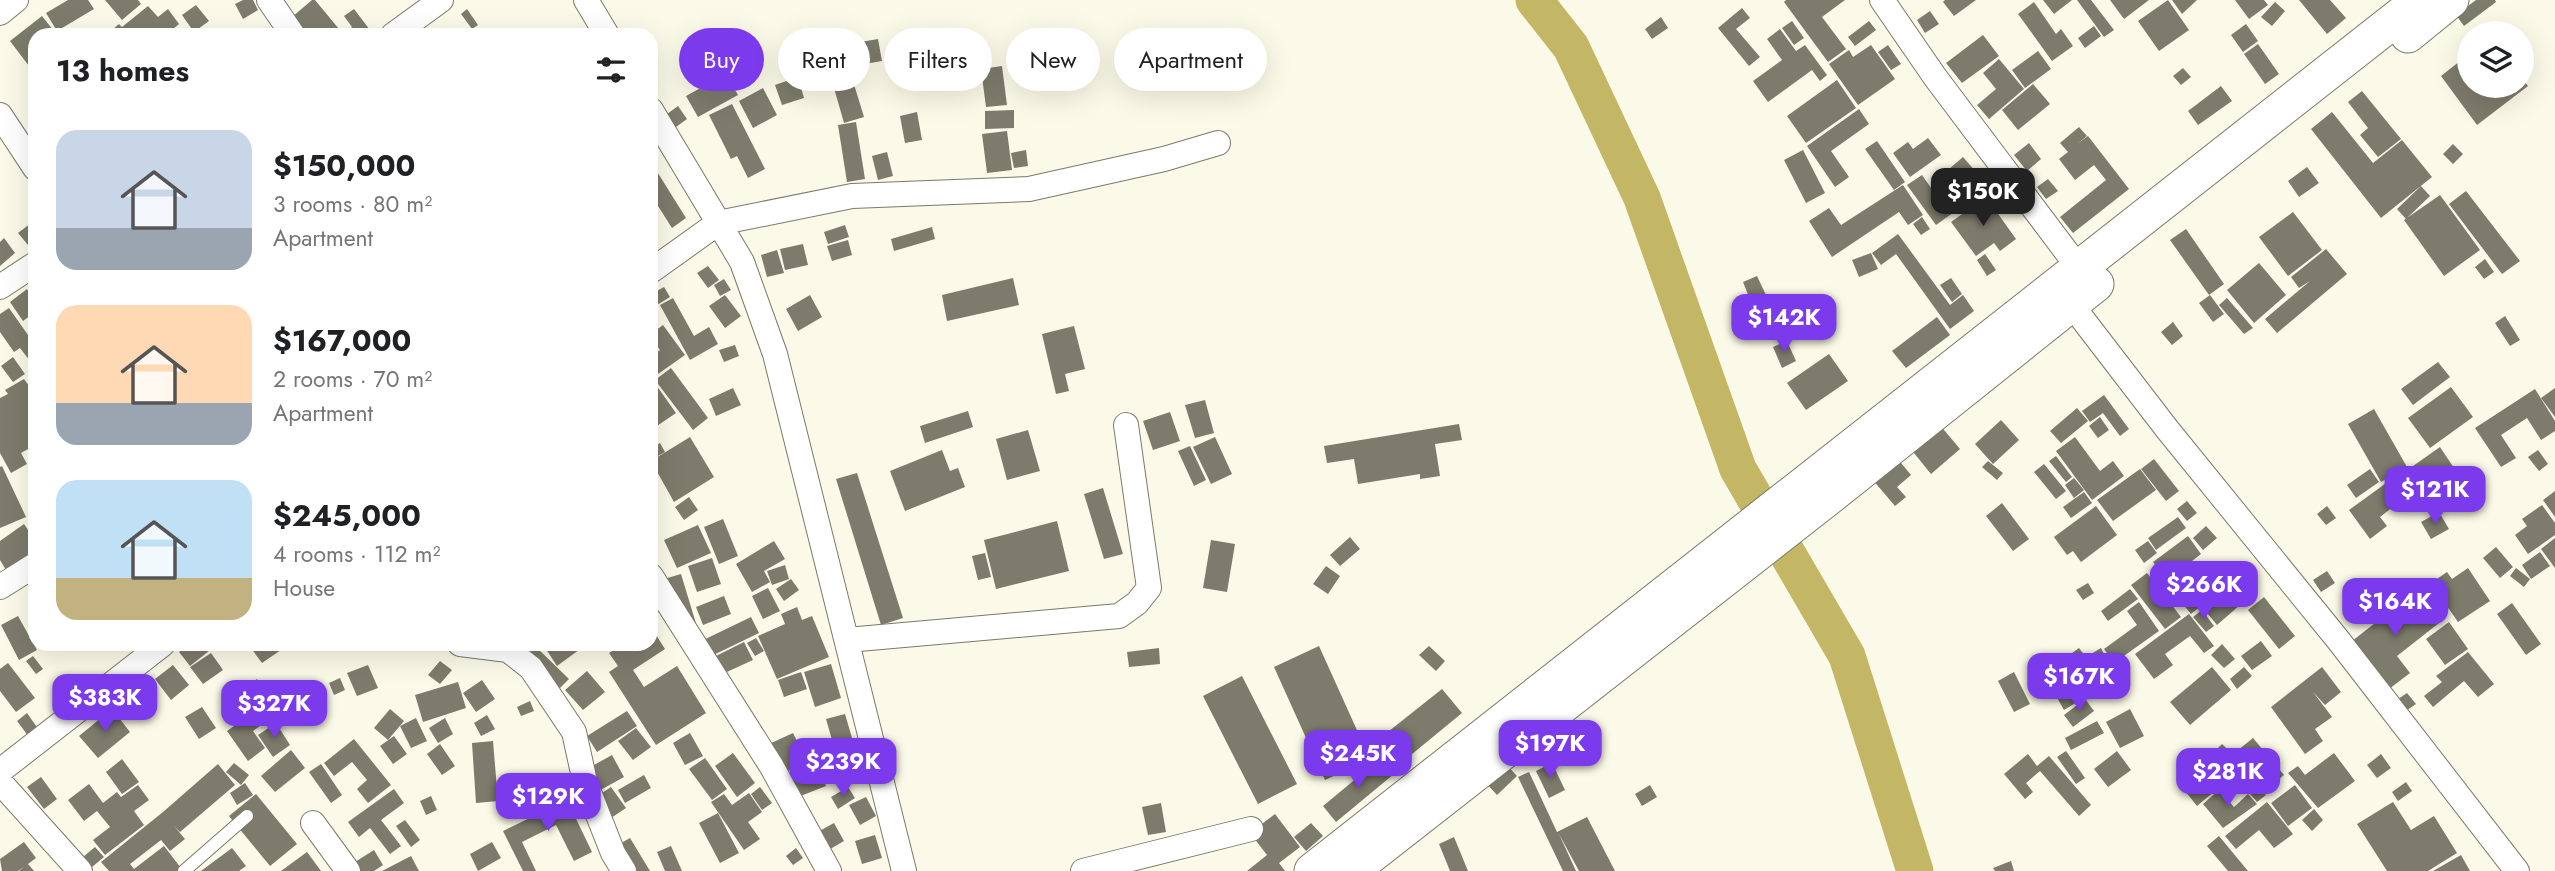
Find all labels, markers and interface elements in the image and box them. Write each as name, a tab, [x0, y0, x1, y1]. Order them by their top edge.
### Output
map controls	[2457, 21, 2534, 98]
button: layers	[2457, 21, 2534, 98]
chip: Buy	[679, 28, 764, 91]
chip: Rent	[778, 28, 870, 91]
chip: Filters	[884, 28, 992, 91]
chip: New	[1006, 28, 1100, 91]
chip: Apartment	[1114, 28, 1267, 91]
text: 13 homes	[56, 49, 189, 92]
icon: filters	[592, 51, 630, 89]
text: $150,000	[273, 144, 415, 187]
icon: home	[112, 158, 196, 242]
pin: $150K	[1934, 168, 2032, 228]
text: $150K	[1947, 174, 2019, 208]
text: 3 rooms · 80 m²	[273, 187, 432, 221]
text: Apartment	[273, 221, 373, 255]
pin: $142K	[1735, 294, 1833, 354]
text: $142K	[1747, 300, 1821, 334]
text: $167,000	[273, 319, 411, 362]
icon: home	[112, 333, 196, 417]
text: 2 rooms · 70 m²	[273, 362, 432, 396]
text: Apartment	[273, 396, 373, 430]
pin: $121K	[2386, 466, 2484, 526]
text: $121K	[2401, 472, 2469, 506]
text: $245,000	[273, 494, 421, 537]
icon: home	[112, 508, 196, 592]
text: 4 rooms · 112 m²	[273, 537, 440, 571]
pin: $266K	[2155, 562, 2253, 621]
text: $266K	[2166, 567, 2242, 601]
text: House	[273, 571, 335, 605]
pin: $164K	[2346, 578, 2444, 638]
text: $164K	[2358, 584, 2432, 618]
pin: $167K	[2030, 654, 2128, 713]
text: $167K	[2043, 659, 2115, 693]
pin: $383K	[56, 674, 154, 734]
text: $383K	[68, 680, 142, 714]
pin: $327K	[225, 680, 323, 740]
text: $327K	[237, 686, 311, 720]
pin: $197K	[1501, 720, 1599, 780]
text: $197K	[1515, 726, 1585, 760]
pin: $245K	[1309, 730, 1407, 790]
text: $245K	[1320, 736, 1396, 770]
pin: $239K	[794, 738, 892, 798]
text: $239K	[805, 744, 881, 778]
pin: $281K	[2179, 748, 2277, 808]
text: $281K	[2192, 754, 2264, 788]
pin: $129K	[499, 774, 597, 833]
text: $129K	[512, 779, 584, 813]

